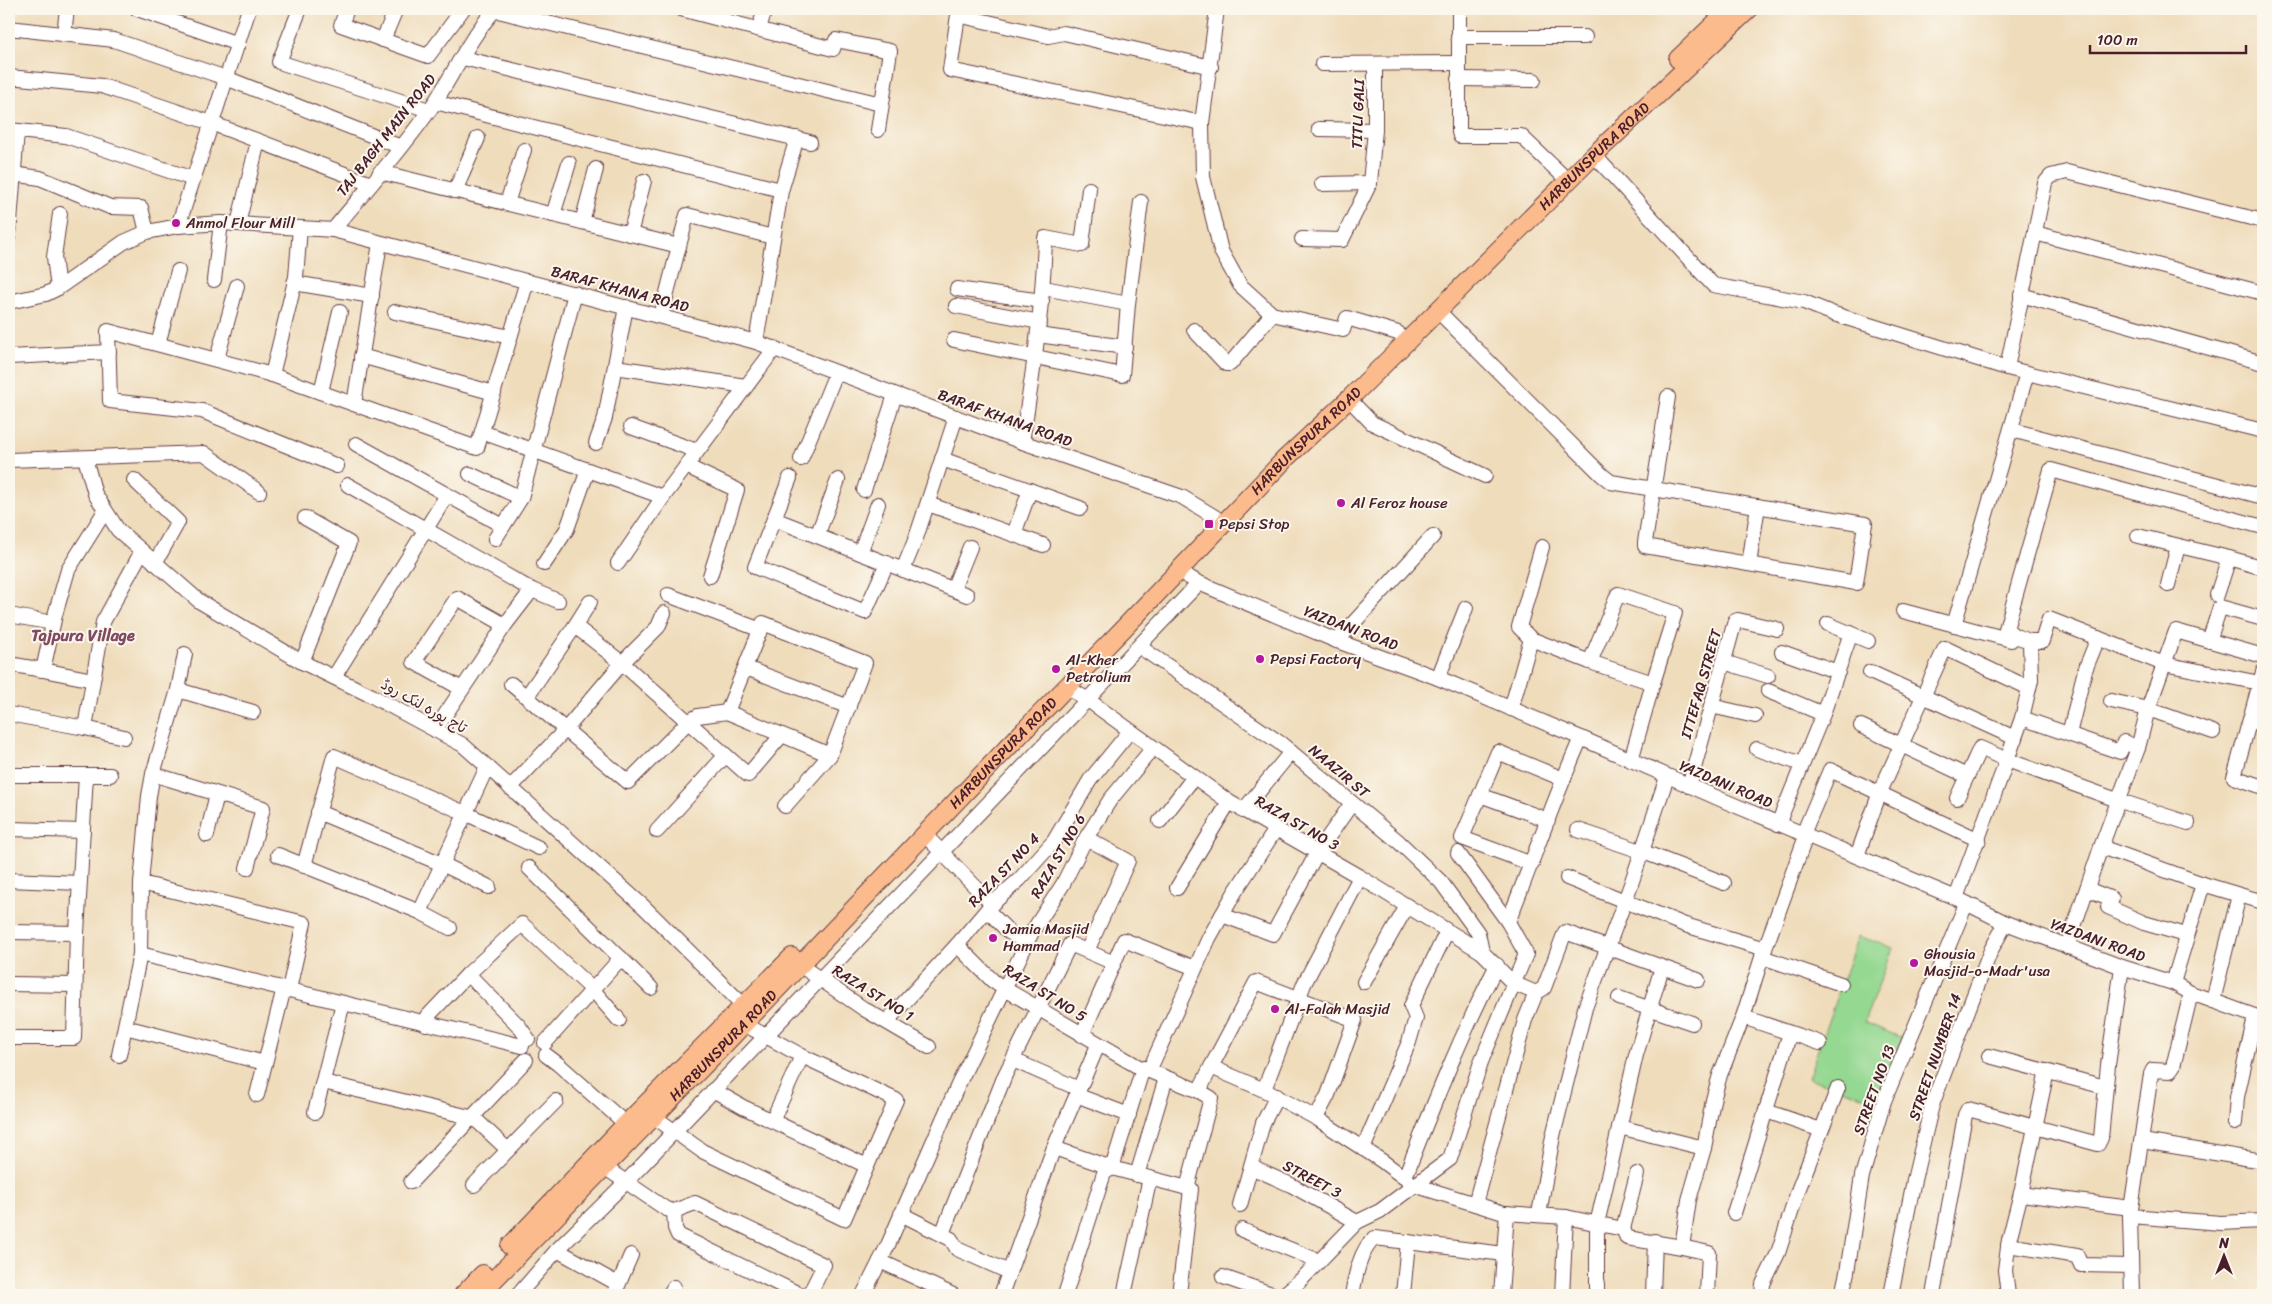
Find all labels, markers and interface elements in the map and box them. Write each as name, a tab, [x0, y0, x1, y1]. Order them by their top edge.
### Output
scale bar	[2090, 22, 2246, 54]
text: 100 m	[2097, 27, 2138, 53]
street label: TAJ BAGH MAIN ROAD	[330, 68, 442, 202]
street label: TITLI GALI	[1344, 78, 1372, 149]
street label: HARBUNSPURA ROAD	[1532, 96, 1656, 217]
place label: Anmol Flour Mill	[185, 210, 296, 236]
marker: Anmol Flour Mill	[170, 217, 182, 229]
street label: BARAF KHANA ROAD	[548, 258, 692, 320]
street label: HARBUNSPURA ROAD	[1244, 380, 1368, 501]
street label: BARAF KHANA ROAD	[934, 382, 1076, 454]
place label: Al Feroz house	[1350, 490, 1448, 516]
marker: Al Feroz house	[1335, 497, 1347, 509]
place label: Pepsi Stop	[1219, 511, 1290, 537]
marker: Pepsi Stop	[1203, 518, 1215, 530]
street label: YAZDANI ROAD	[1300, 598, 1402, 658]
district label: Tajpura Village	[31, 621, 135, 650]
street label: ITTEFAQ STREET	[1673, 625, 1729, 743]
place label: Pepsi Factory	[1270, 646, 1361, 672]
place label: Al-Kher Petrolium	[1065, 647, 1132, 690]
marker: Pepsi Factory	[1254, 653, 1266, 665]
marker: Al-Kher Petrolium	[1050, 663, 1062, 675]
street label: تاج پورہ لنک روڈ	[376, 671, 473, 741]
street label: HARBUNSPURA ROAD	[942, 691, 1063, 815]
street label: NAAZIR ST	[1302, 737, 1376, 805]
street label: YAZDANI ROAD	[1675, 753, 1777, 815]
street label: RAZA ST NO 3	[1250, 788, 1344, 858]
street label: RAZA ST NO 6	[1023, 809, 1093, 903]
street label: RAZA ST NO 4	[962, 827, 1046, 913]
street label: YAZDANI ROAD	[2047, 911, 2149, 969]
place label: Jamia Masjid Hammad	[1002, 916, 1089, 959]
marker: Jamia Masjid Hammad	[987, 932, 999, 944]
place label: Ghousia Masjid-o-Madr'usa	[1924, 941, 2051, 984]
street label: RAZA ST NO 5	[998, 957, 1092, 1029]
marker: Ghousia Masjid-o-Madr'usa	[1908, 957, 1920, 969]
street label: RAZA ST NO 1	[827, 958, 919, 1028]
street label: HARBUNSPURA ROAD	[662, 983, 783, 1107]
street label: STREET NUMBER 14	[1901, 990, 1969, 1124]
place label: Al-Falah Masjid	[1284, 996, 1391, 1022]
marker: Al-Falah Masjid	[1269, 1003, 1281, 1015]
street label: STREET NO 13	[1846, 1041, 1902, 1139]
street label: STREET 3	[1278, 1153, 1346, 1205]
text: N	[2218, 1231, 2229, 1256]
north arrow	[2200, 1232, 2250, 1282]

